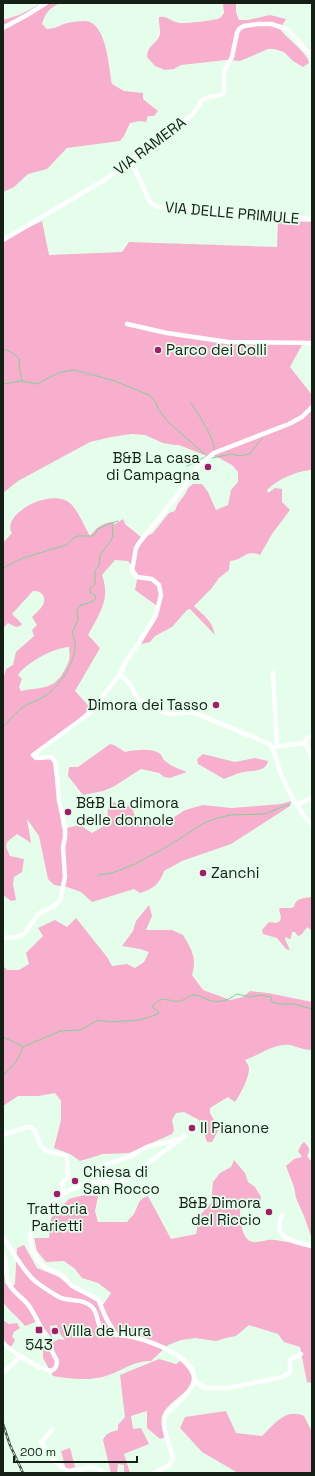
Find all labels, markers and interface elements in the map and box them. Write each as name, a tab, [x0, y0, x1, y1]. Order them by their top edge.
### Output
street label: VIA RAMERA	[110, 112, 190, 179]
street label: VIA DELLE PRIMULE	[164, 197, 300, 228]
place label: Parco dei Colli	[166, 340, 267, 359]
marker: Parco dei Colli	[153, 345, 163, 355]
place label: B&B La casa di Campagna	[106, 448, 200, 484]
marker: B&B La casa di Campagna	[203, 462, 213, 472]
place label: Dimora dei Tasso	[87, 695, 208, 714]
marker: Dimora dei Tasso	[211, 700, 221, 710]
place label: B&B La dimora delle donnole	[76, 793, 179, 829]
marker: B&B La dimora delle donnole	[63, 807, 73, 817]
place label: Zanchi	[211, 863, 259, 882]
marker: Zanchi	[198, 868, 208, 878]
place label: Il Pianone	[200, 1118, 269, 1137]
marker: Il Pianone	[187, 1123, 197, 1133]
place label: Chiesa di San Rocco	[83, 1162, 160, 1198]
marker: Chiesa di San Rocco	[70, 1176, 80, 1186]
marker: Trattoria Parietti	[52, 1189, 62, 1199]
place label: B&B Dimora del Riccio	[178, 1193, 261, 1229]
place label: Trattoria Parietti	[27, 1199, 88, 1235]
marker: B&B Dimora del Riccio	[264, 1207, 274, 1217]
place label: Villa de Hura	[63, 1321, 152, 1340]
marker: 543	[34, 1325, 44, 1335]
marker: Villa de Hura	[50, 1326, 60, 1336]
place label: 543	[25, 1335, 53, 1354]
scale bar	[14, 1438, 137, 1464]
text: 200 m	[20, 1444, 56, 1460]

